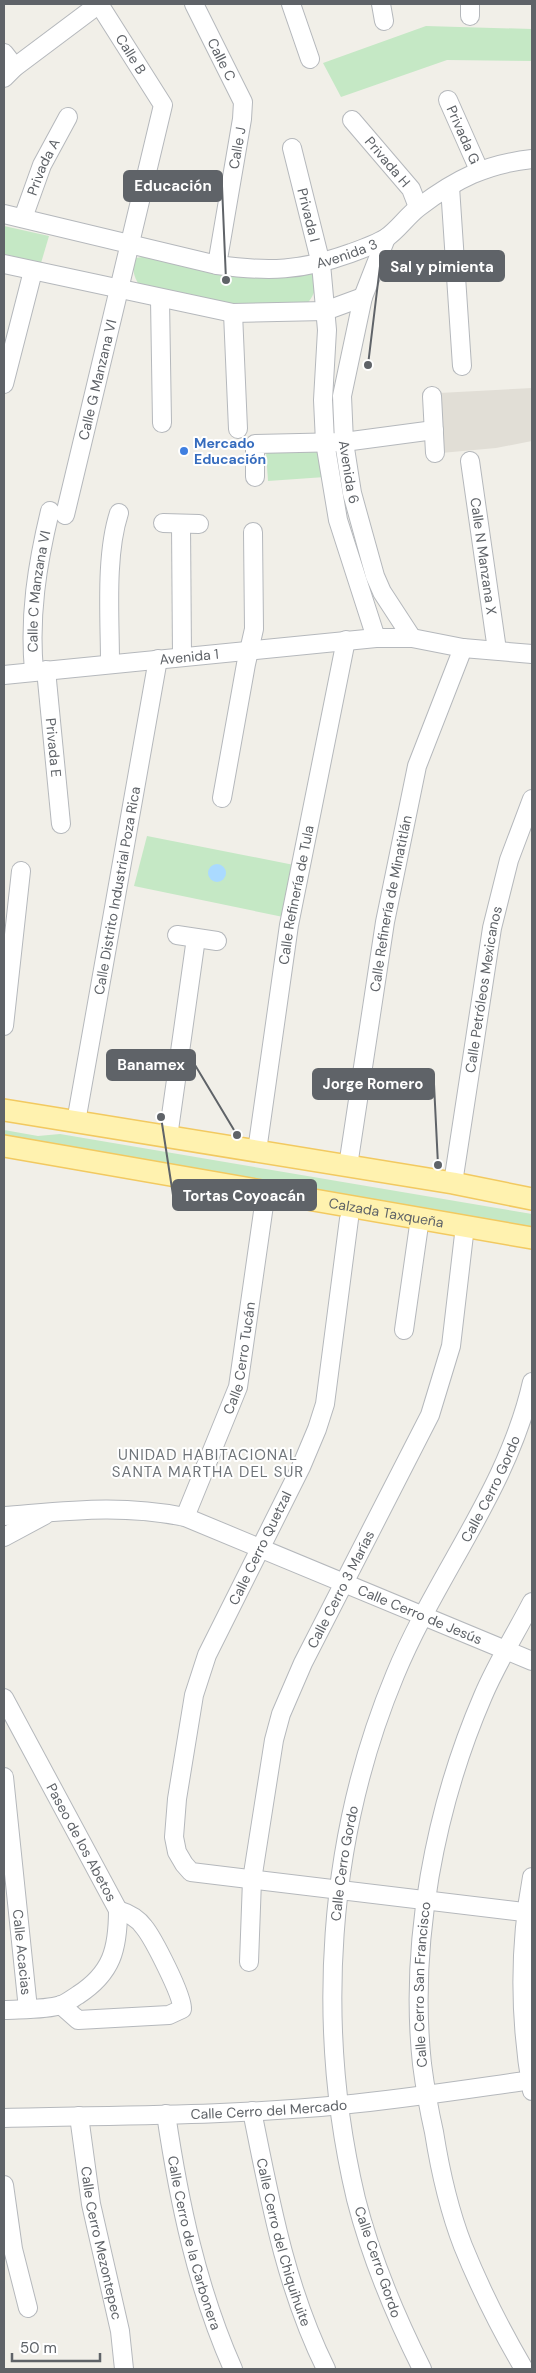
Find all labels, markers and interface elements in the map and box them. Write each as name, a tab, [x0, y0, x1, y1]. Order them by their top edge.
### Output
street label: Calle B	[112, 31, 150, 77]
street label: Calle C	[203, 35, 240, 84]
street label: Privada G	[443, 103, 484, 167]
street label: Calle J	[224, 125, 250, 171]
street label: Privada H	[361, 133, 414, 191]
street label: Privada A	[23, 135, 64, 198]
callout: Educación	[124, 171, 222, 201]
text: Educación	[134, 176, 212, 196]
street label: Privada I	[293, 186, 324, 244]
street label: Avenida 3	[314, 235, 380, 272]
callout: Sal y pimienta	[380, 251, 504, 281]
text: Sal y pimienta	[390, 257, 494, 277]
street label: Calle G Manzana VI	[74, 318, 120, 442]
place label: Mercado Educación	[194, 434, 266, 468]
street label: Avenida 6	[335, 439, 364, 506]
marker: Mercado Educación	[178, 445, 190, 457]
street label: Calle N Manzana X	[466, 496, 501, 616]
street label: Calle C Manzana VI	[23, 529, 54, 653]
street label: Avenida 1	[159, 645, 220, 668]
street label: Privada E	[42, 717, 65, 778]
street label: Calle Distrito Industrial Poza Rica	[90, 785, 144, 996]
street label: Calle Refinería de Minatitlán	[366, 814, 416, 993]
street label: Calle Refinería de Tula	[274, 824, 318, 966]
street label: Calle Petróleos Mexicanos	[461, 904, 506, 1074]
callout: Banamex	[107, 1050, 195, 1080]
text: Banamex	[117, 1055, 185, 1075]
callout: Jorge Romero	[313, 1069, 434, 1099]
text: Jorge Romero	[323, 1074, 423, 1094]
callout: Tortas Coyoacán	[173, 1180, 316, 1210]
text: Tortas Coyoacán	[183, 1186, 305, 1206]
street label: Calzada Taxqueña	[327, 1194, 445, 1231]
street label: Calle Cerro Tucán	[219, 1301, 259, 1417]
street label: Calle Cerro Gordo	[457, 1433, 524, 1545]
district label: UNIDAD HABITACIONAL SANTA MARTHA DEL SUR	[112, 1445, 304, 1482]
street label: Calle Cerro Quetzal	[225, 1488, 295, 1608]
street label: Calle Cerro 3 Marías	[303, 1527, 378, 1651]
street label: Calle Cerro de Jesús	[355, 1581, 485, 1648]
street label: Paseo de los Abetos	[43, 1780, 121, 1905]
street label: Calle Cerro Gordo	[327, 1804, 362, 1922]
street label: Calle Cerro San Francisco	[410, 1900, 435, 2068]
street label: Calle Acacias	[9, 1908, 35, 1996]
street label: Calle Cerro del Mercado	[190, 2095, 348, 2123]
street label: Calle Cerro de la Carbonera	[164, 2154, 225, 2332]
street label: Calle Cerro del Chiquihuite	[253, 2156, 315, 2329]
street label: Calle Cerro Mezontepec	[77, 2165, 126, 2321]
street label: Calle Cerro Gordo	[351, 2204, 405, 2320]
scale bar	[12, 2330, 100, 2362]
text: 50 m	[20, 2338, 57, 2358]

